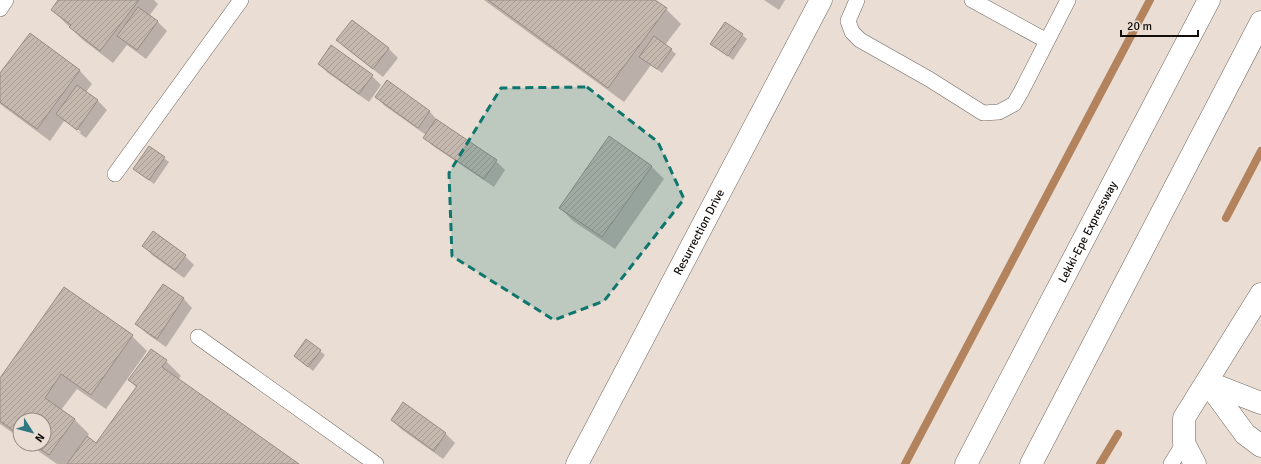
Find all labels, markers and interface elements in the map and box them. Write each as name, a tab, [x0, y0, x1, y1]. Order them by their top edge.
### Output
scale bar	[1121, 12, 1198, 38]
text: 20 m	[1127, 19, 1152, 34]
street label: Lekki-Epe Expressway	[1055, 178, 1121, 285]
street label: Resurrection Drive	[670, 187, 728, 278]
north arrow	[12, 412, 52, 452]
text: N	[32, 431, 47, 445]

